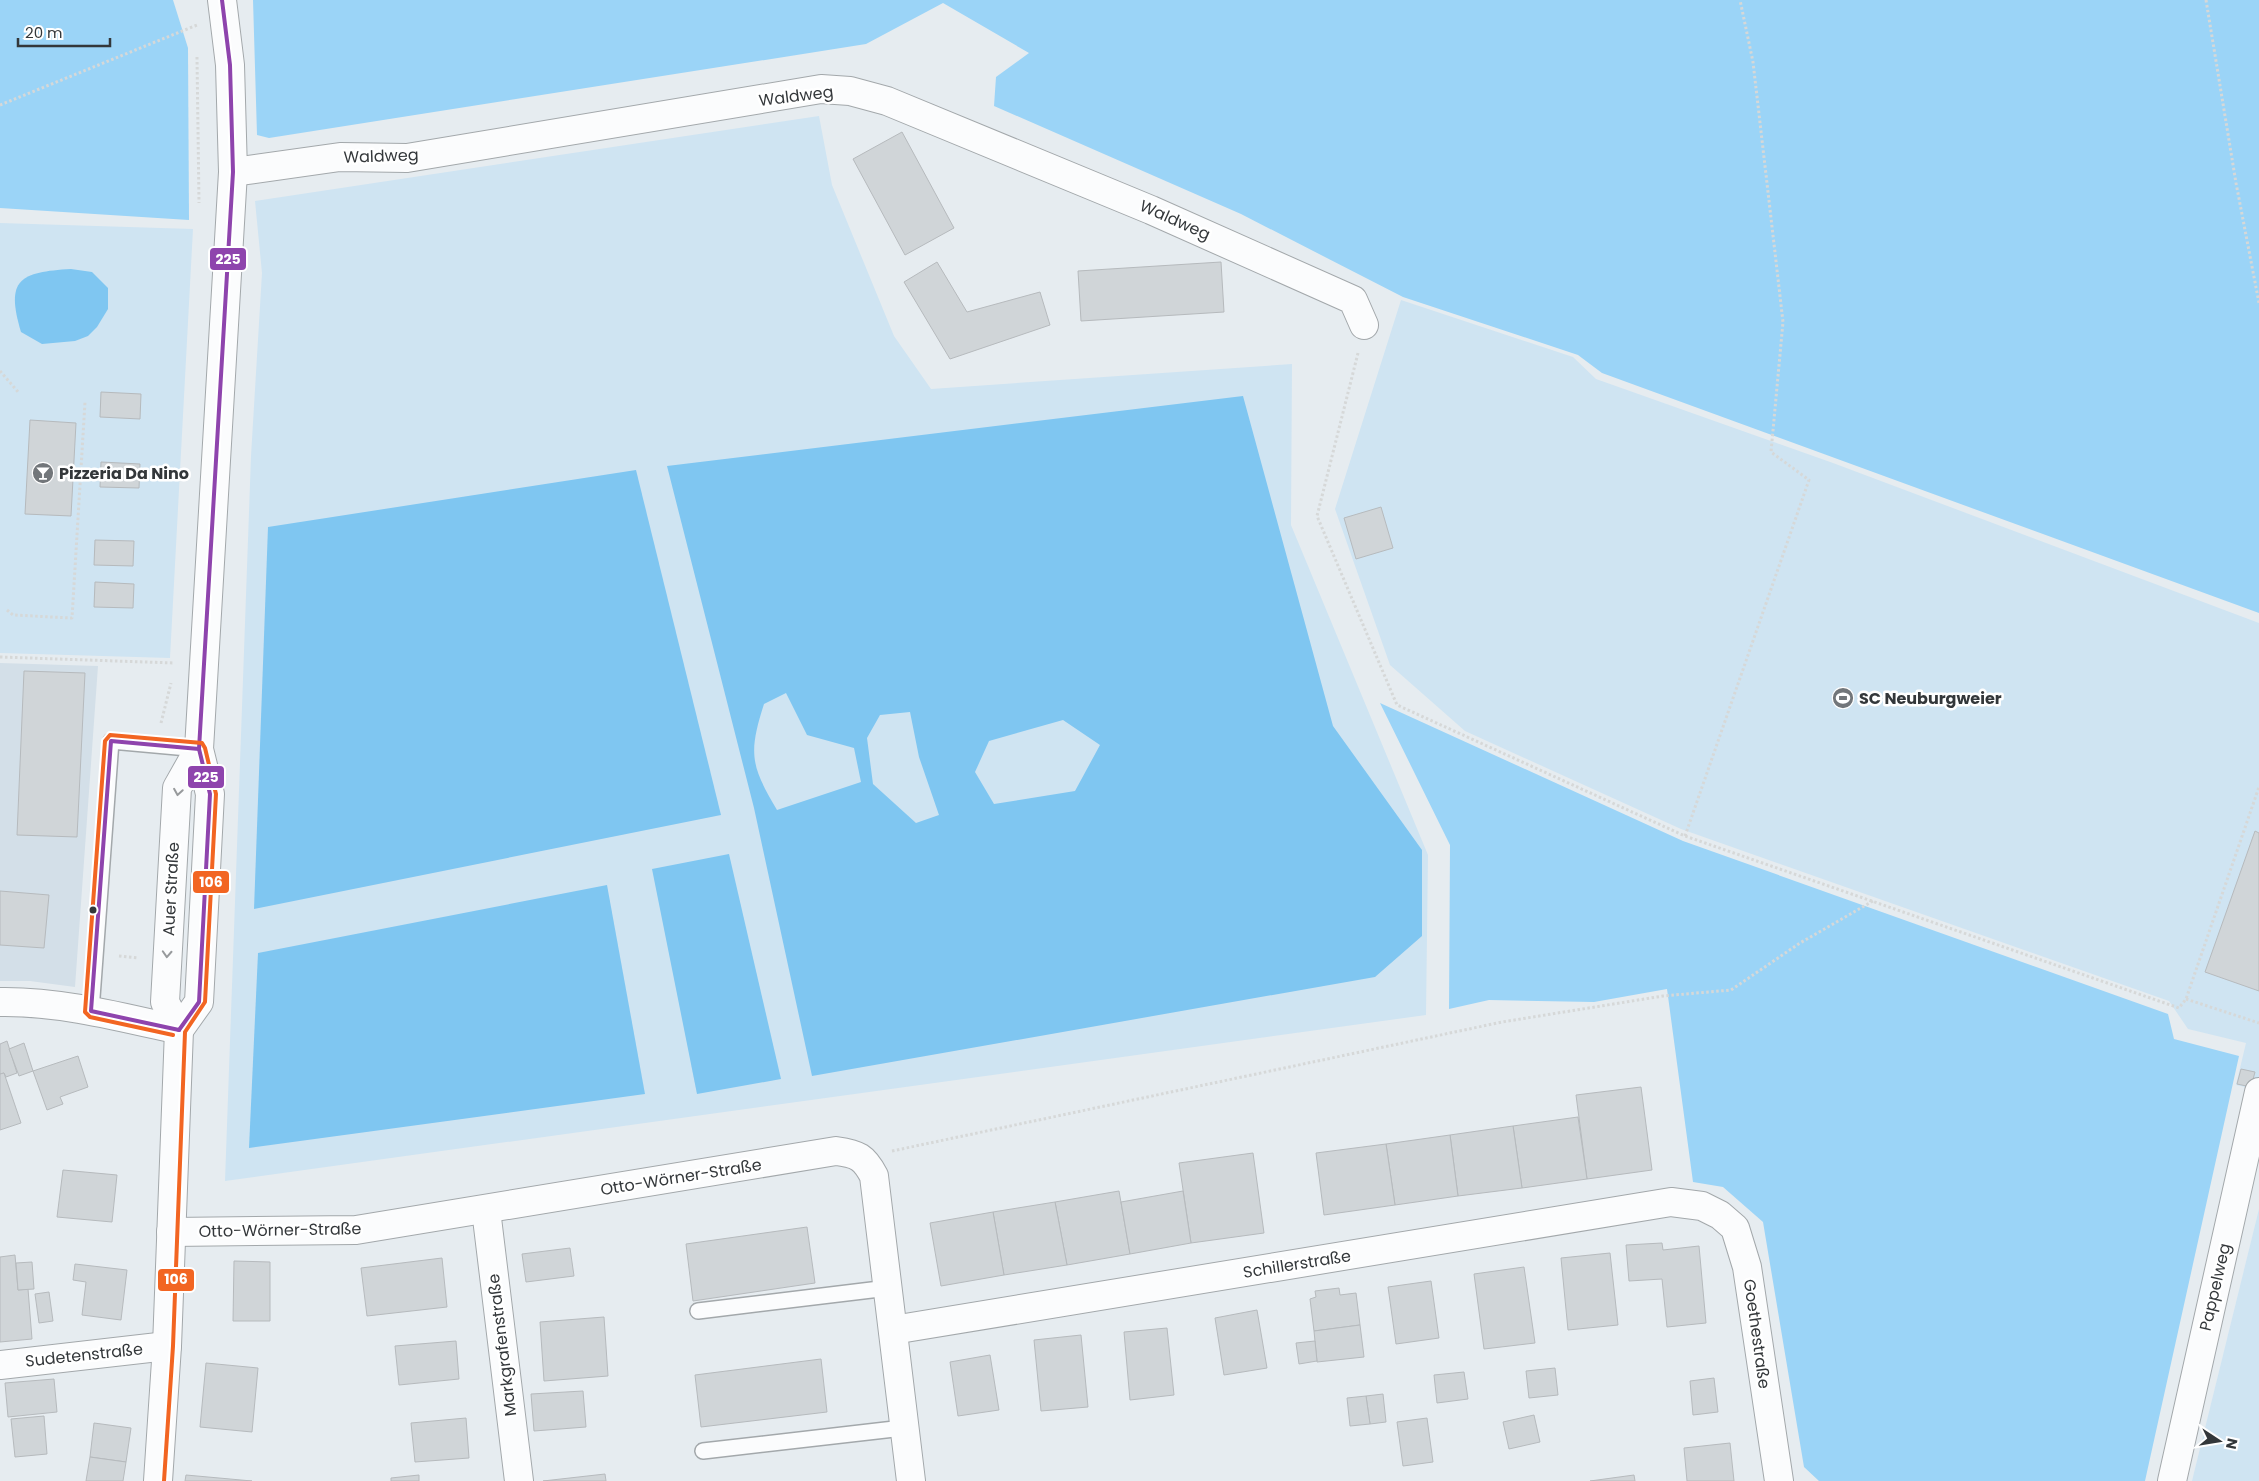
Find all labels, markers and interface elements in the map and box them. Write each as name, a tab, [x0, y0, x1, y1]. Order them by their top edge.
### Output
scale bar	[18, 15, 110, 47]
text: 20 m	[25, 22, 63, 43]
street label: Waldweg	[757, 80, 835, 112]
street label: Waldweg	[343, 143, 419, 169]
street label: Waldweg	[1136, 194, 1214, 246]
line badge: 225	[209, 247, 247, 271]
text: 225	[215, 249, 241, 269]
bar icon: Pizzeria Da Nino	[31, 461, 55, 485]
place label: Pizzeria Da Nino	[59, 462, 189, 485]
sports icon: SC Neuburgweier	[1831, 686, 1855, 710]
place label: SC Neuburgweier	[1859, 687, 2002, 710]
line badge: 225	[187, 765, 225, 789]
text: 225	[193, 767, 219, 787]
one-way arrow	[173, 788, 183, 797]
street label: Auer Straße	[157, 841, 185, 937]
line badge: 106	[192, 870, 230, 894]
text: 106	[199, 872, 223, 892]
unlabelled marker	[88, 905, 98, 915]
one-way arrow	[162, 951, 173, 959]
street label: Otto-Wörner-Straße	[599, 1153, 763, 1201]
street label: Otto-Wörner-Straße	[198, 1217, 362, 1243]
street label: Pappelweg	[2194, 1241, 2236, 1333]
street label: Schillerstraße	[1241, 1244, 1353, 1284]
line badge: 106	[157, 1268, 195, 1292]
text: 106	[164, 1269, 188, 1289]
street label: Markgrafenstraße	[482, 1272, 522, 1418]
street label: Goethestraße	[1738, 1278, 1776, 1390]
street label: Sudetenstraße	[24, 1337, 144, 1373]
north arrow	[2194, 1416, 2244, 1466]
text: N	[2221, 1436, 2243, 1451]

